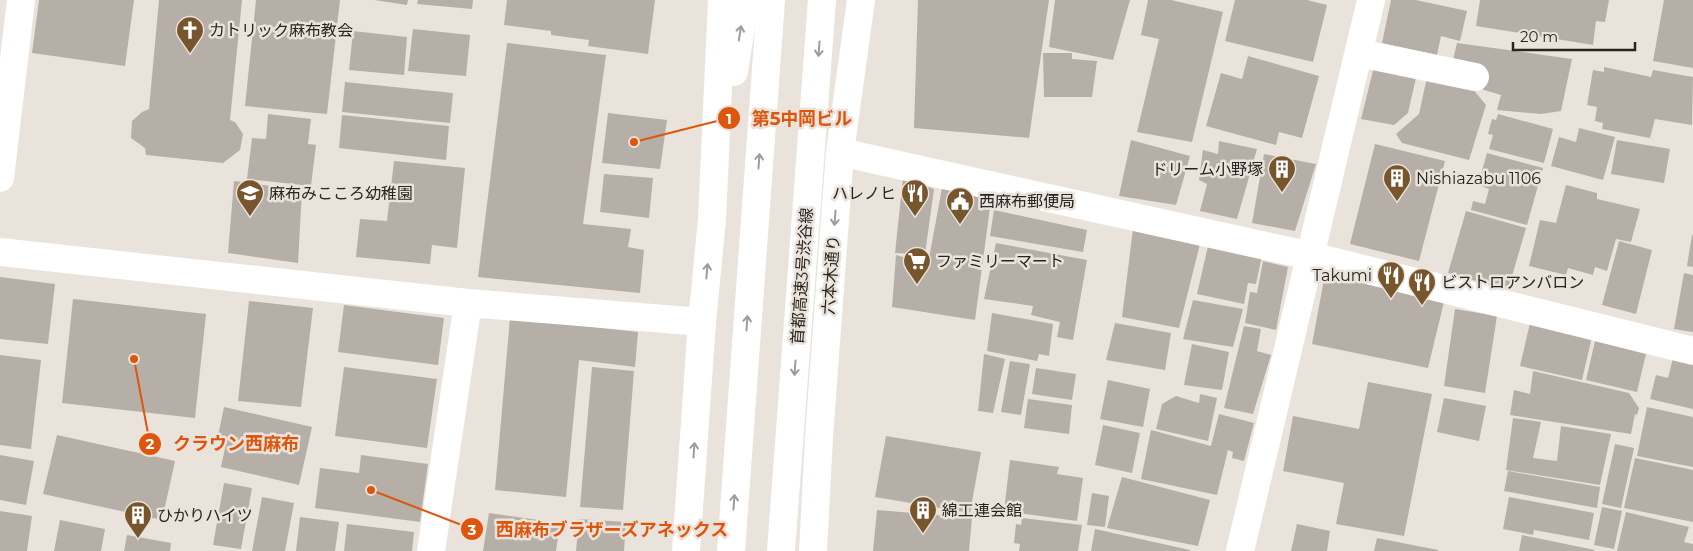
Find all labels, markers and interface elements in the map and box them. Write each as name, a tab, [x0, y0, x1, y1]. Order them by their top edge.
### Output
church icon: カトリック麻布教会	[175, 15, 205, 54]
scale bar	[1513, 20, 1636, 52]
place label: カトリック麻布教会	[209, 21, 353, 40]
one-way arrow	[736, 25, 746, 41]
text: 20 m	[1520, 27, 1558, 46]
one-way arrow	[814, 40, 823, 56]
callout: 第5中岡ビル	[716, 102, 862, 135]
text: 第5中岡ビル	[752, 108, 852, 130]
text: 1	[726, 109, 732, 128]
one-way arrow	[755, 153, 764, 169]
building icon: ドリーム小野塚	[1267, 154, 1297, 193]
place label: ドリーム小野塚	[1151, 160, 1263, 179]
building icon: Nishiazabu 1106	[1382, 163, 1412, 202]
place label: Nishiazabu 1106	[1416, 169, 1541, 188]
school or university icon: 麻布みこころ幼稚園	[235, 178, 265, 217]
restaurant icon: ハレノヒ	[900, 178, 930, 217]
place label: 麻布みこころ幼稚園	[269, 184, 413, 203]
place label: ハレノヒ	[832, 184, 896, 203]
public building icon: 西麻布郵便局	[945, 186, 975, 225]
place label: 西麻布郵便局	[979, 192, 1075, 211]
street label: 首都高速3号渋谷線	[788, 207, 816, 345]
one-way arrow	[831, 210, 840, 226]
street label: 六本木通り	[819, 234, 843, 316]
supermarket icon: ファミリーマート	[902, 246, 932, 285]
place label: ファミリーマート	[936, 252, 1064, 271]
restaurant icon: Takumi	[1376, 260, 1406, 299]
one-way arrow	[702, 263, 712, 279]
place label: Takumi	[1312, 266, 1372, 285]
restaurant icon: ビストロアンバロン	[1407, 267, 1437, 306]
place label: ビストロアンバロン	[1441, 273, 1584, 292]
one-way arrow	[743, 315, 752, 331]
one-way arrow	[790, 359, 800, 375]
callout: クラウン西麻布	[138, 428, 309, 461]
text: クラウン西麻布	[173, 433, 299, 455]
text: 2	[146, 434, 155, 453]
one-way arrow	[689, 442, 699, 458]
one-way arrow	[730, 495, 739, 511]
building icon: 綿工連会館	[908, 495, 938, 534]
building icon: ひかりハイツ	[123, 500, 153, 539]
place label: 綿工連会館	[942, 501, 1022, 520]
place label: ひかりハイツ	[157, 506, 253, 525]
callout: 西麻布ブラザーズアネックス	[460, 513, 739, 546]
text: 西麻布ブラザーズアネックス	[496, 519, 728, 541]
text: 3	[467, 520, 477, 539]

